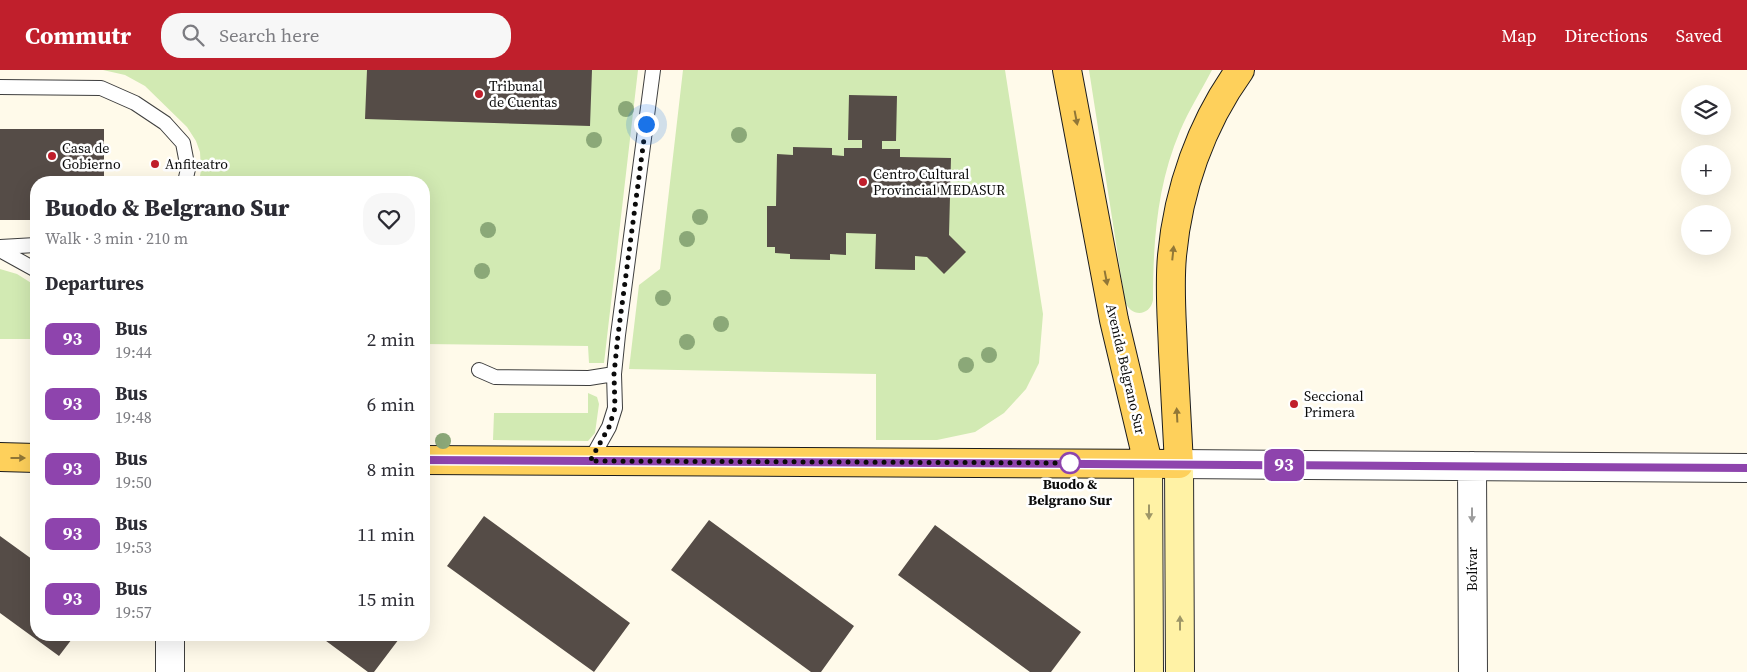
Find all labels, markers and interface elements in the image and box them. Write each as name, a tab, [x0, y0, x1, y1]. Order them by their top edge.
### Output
search box	[161, 13, 511, 58]
text: Commutr	[25, 19, 131, 52]
icon: search	[179, 21, 207, 49]
text: Search here	[219, 22, 319, 48]
text: Map	[1501, 23, 1537, 48]
text: Directions	[1565, 23, 1648, 48]
text: Saved	[1676, 23, 1722, 48]
place label: Tribunal de Cuentas	[489, 76, 557, 112]
map controls	[1681, 85, 1731, 255]
button: layers	[1681, 85, 1731, 135]
marker: Tribunal de Cuentas	[473, 88, 485, 100]
one-way arrow	[1072, 110, 1080, 126]
your location	[634, 112, 659, 137]
place label: Casa de Gobierno	[62, 138, 121, 174]
button: +	[1681, 145, 1731, 195]
marker: Casa de Gobierno	[46, 150, 58, 162]
place label: Anfiteatro	[165, 154, 228, 174]
marker: Anfiteatro	[149, 158, 161, 170]
place label: Centro Cultural Provincial MEDASUR	[873, 164, 1005, 200]
marker: Centro Cultural Provincial MEDASUR	[857, 176, 869, 188]
text: Buodo & Belgrano Sur	[45, 191, 289, 224]
button: heart	[363, 193, 415, 245]
button: −	[1681, 205, 1731, 255]
text: Walk · 3 min · 210 m	[45, 227, 188, 249]
one-way arrow	[1169, 245, 1177, 261]
text: Departures	[45, 270, 144, 296]
one-way arrow	[1102, 270, 1110, 286]
street label: Avenida Belgrano Sur	[1101, 302, 1151, 436]
text: Bus	[115, 315, 147, 341]
text: 93	[63, 326, 82, 351]
text: 2 min	[367, 326, 415, 352]
text: 19:44	[115, 341, 152, 363]
text: Bus	[115, 380, 147, 406]
place label: Seccional Primera	[1304, 386, 1364, 422]
text: 93	[63, 391, 82, 416]
text: 6 min	[367, 391, 415, 417]
marker: Seccional Primera	[1288, 398, 1300, 410]
text: 19:48	[115, 406, 152, 428]
one-way arrow	[1172, 407, 1180, 423]
text: Bus	[115, 445, 147, 471]
line badge: 93	[1262, 449, 1306, 481]
marker: Buodo & Belgrano Sur	[1059, 452, 1081, 474]
text: 93	[1274, 452, 1294, 477]
one-way arrow	[10, 454, 26, 462]
text: 93	[63, 456, 82, 481]
text: 8 min	[367, 456, 415, 482]
text: 19:50	[115, 471, 152, 493]
place label: Buodo & Belgrano Sur	[1028, 474, 1112, 510]
one-way arrow	[1145, 504, 1153, 520]
one-way arrow	[1468, 507, 1476, 523]
text: Bus	[115, 510, 147, 536]
text: 93	[63, 521, 82, 546]
text: 11 min	[357, 521, 415, 547]
text: 19:53	[115, 536, 152, 558]
street label: Bolívar	[1462, 547, 1482, 591]
text: Bus	[115, 575, 147, 601]
text: 93	[63, 586, 82, 611]
text: 15 min	[357, 586, 415, 612]
text: 19:57	[115, 601, 152, 623]
one-way arrow	[1176, 615, 1184, 631]

